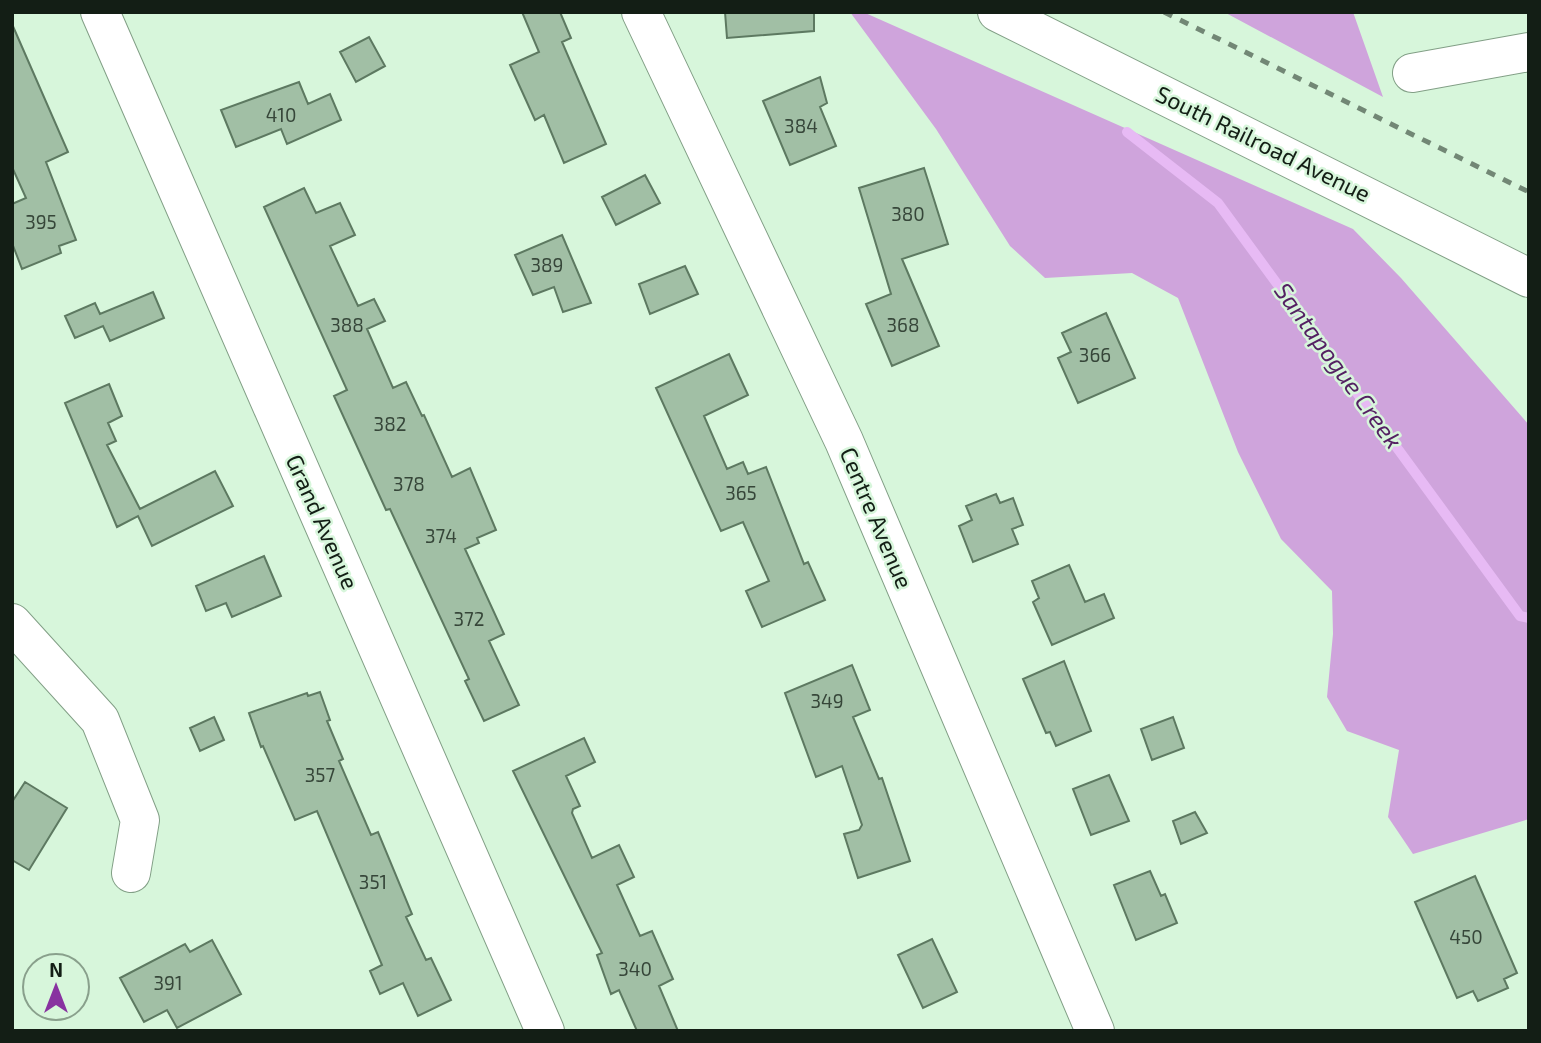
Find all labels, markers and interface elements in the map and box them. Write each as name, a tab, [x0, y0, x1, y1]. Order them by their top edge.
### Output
street label: South Railroad Avenue	[1152, 79, 1375, 207]
house number: 410	[266, 103, 296, 126]
house number: 384	[784, 114, 818, 137]
house number: 380	[891, 202, 925, 225]
house number: 395	[25, 210, 57, 233]
house number: 389	[531, 253, 563, 276]
water label: Santapogue Creek	[1269, 276, 1409, 454]
house number: 388	[330, 313, 364, 336]
house number: 368	[887, 313, 919, 336]
house number: 366	[1079, 343, 1111, 366]
house number: 382	[374, 412, 406, 435]
street label: Centre Avenue	[835, 443, 919, 592]
street label: Grand Avenue	[281, 450, 365, 593]
house number: 378	[393, 472, 425, 495]
house number: 365	[725, 481, 757, 504]
house number: 374	[425, 524, 457, 547]
house number: 372	[454, 607, 484, 630]
house number: 349	[810, 689, 844, 712]
house number: 357	[305, 763, 336, 786]
house number: 351	[359, 870, 387, 893]
house number: 450	[1449, 925, 1483, 948]
north arrow	[21, 952, 91, 1022]
house number: 340	[618, 957, 652, 980]
text: N	[49, 958, 63, 981]
house number: 391	[154, 971, 183, 994]

